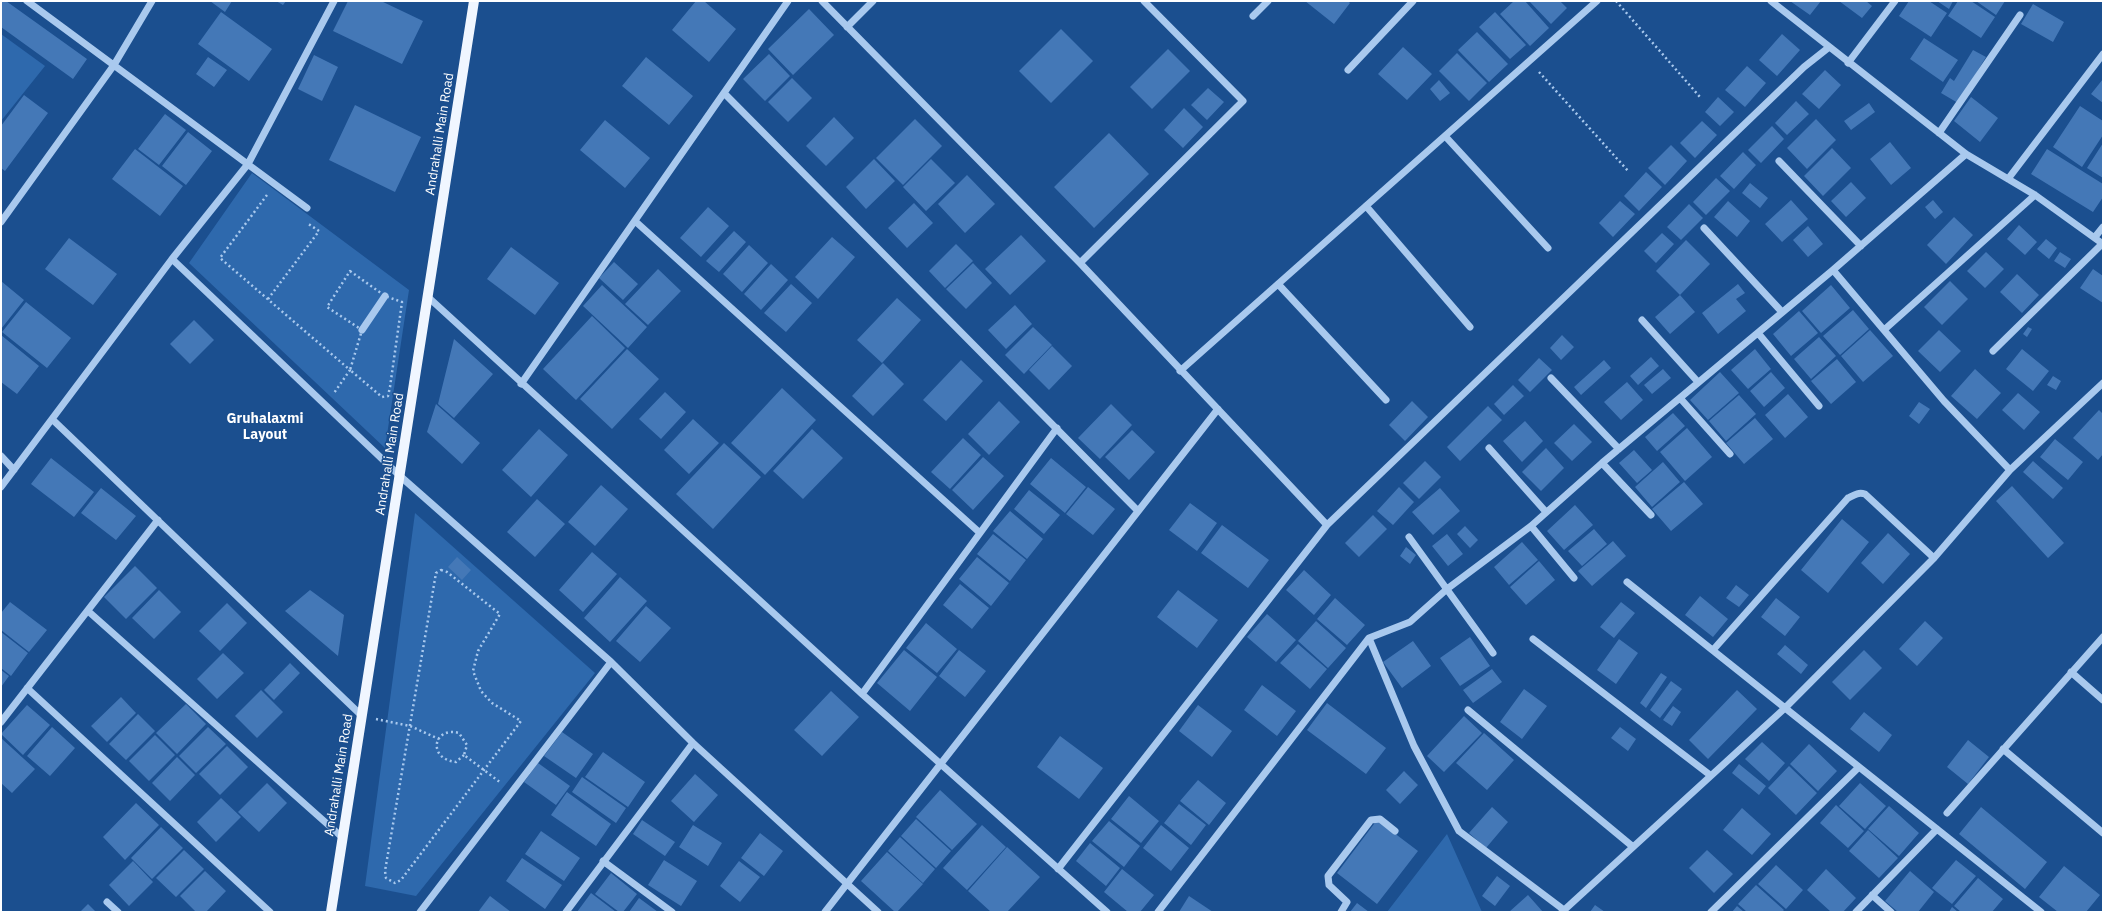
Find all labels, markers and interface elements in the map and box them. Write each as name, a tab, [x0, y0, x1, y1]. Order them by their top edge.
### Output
street label: Andrahalli Main Road	[423, 72, 457, 196]
street label: Andrahalli Main Road	[373, 392, 407, 516]
district label: Gruhalaxmi Layout	[227, 411, 303, 444]
street label: Andrahalli Main Road	[322, 713, 356, 837]

